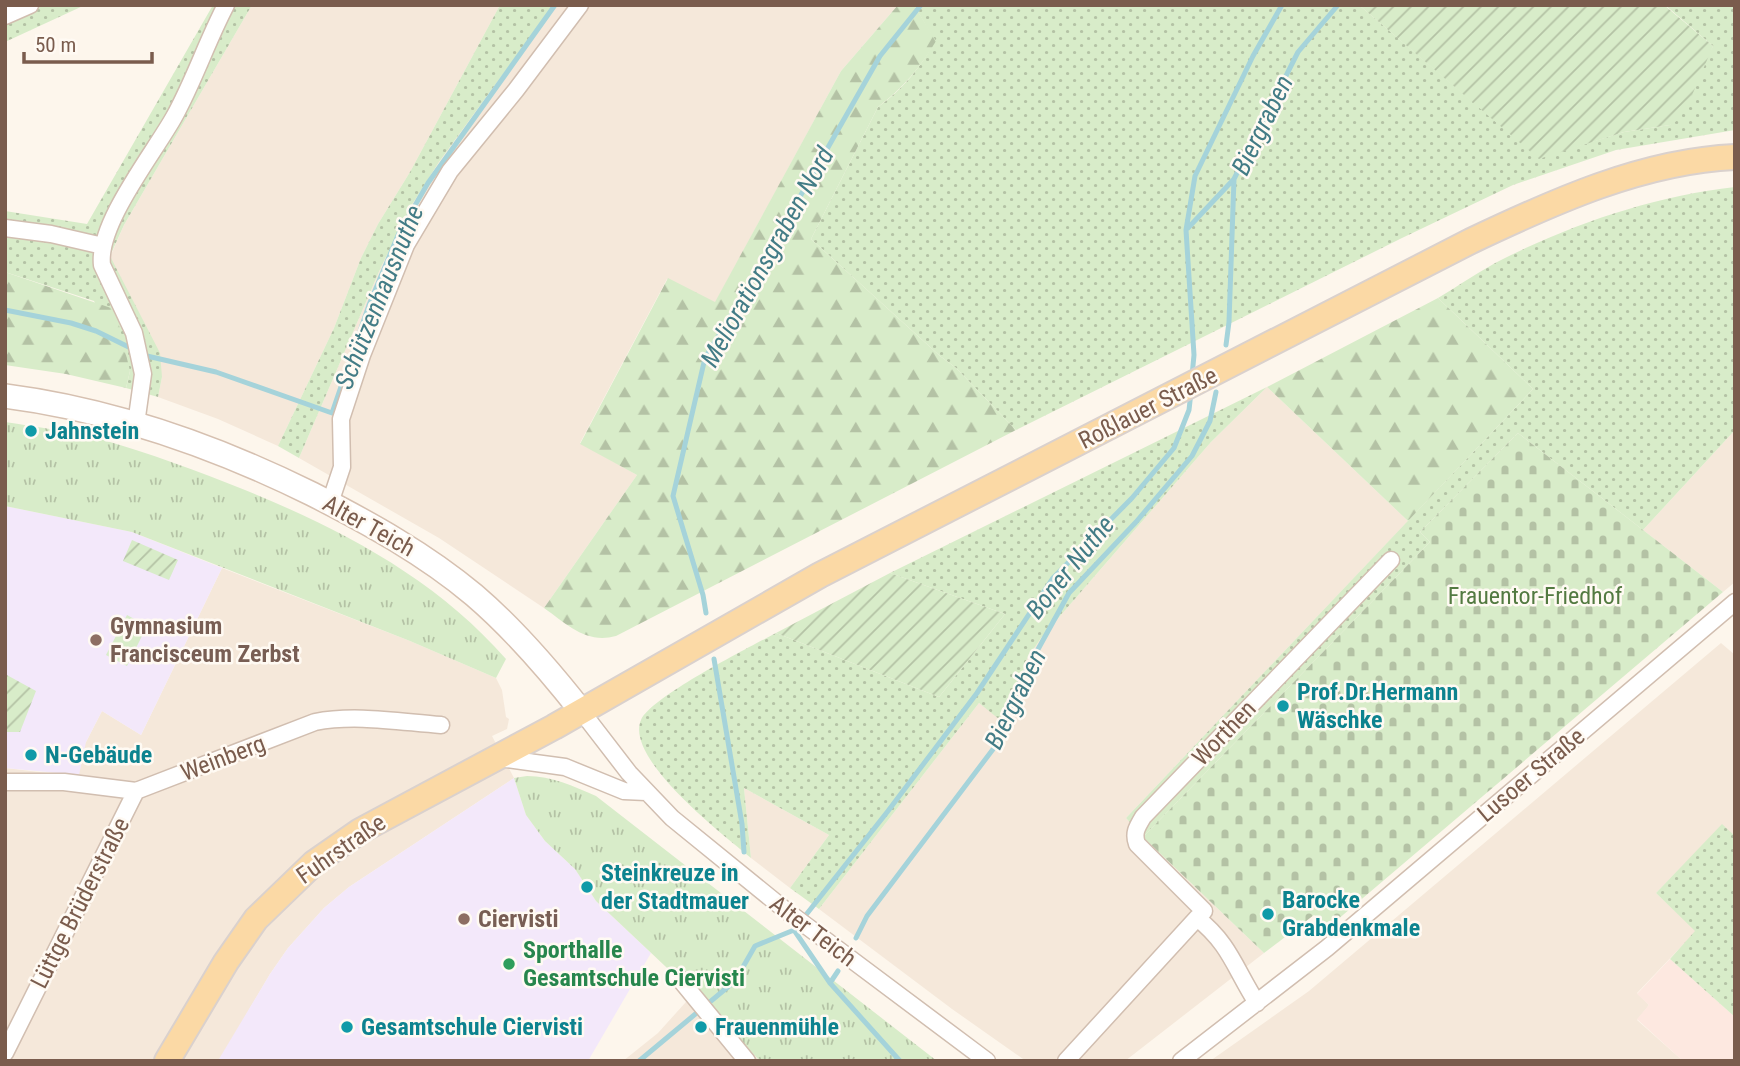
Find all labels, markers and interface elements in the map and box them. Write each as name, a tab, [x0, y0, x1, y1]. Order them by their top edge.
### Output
scale bar	[24, 21, 152, 65]
text: 50 m	[35, 33, 76, 57]
water label: Biergraben	[1225, 70, 1299, 180]
water label: Meliorationsgraben Nord	[694, 142, 840, 372]
water label: Schützenhausnuthe	[329, 201, 429, 393]
street label: Roßlauer Straße	[1074, 361, 1222, 455]
place label: Jahnstein	[45, 417, 139, 445]
marker: Jahnstein	[23, 423, 39, 439]
street label: Alter Teich	[318, 489, 420, 563]
water label: Boner Nuthe	[1020, 510, 1120, 624]
park label: Frauentor-Friedhof	[1448, 582, 1623, 610]
place label: Gymnasium Francisceum Zerbst	[110, 612, 300, 668]
marker: Gymnasium Francisceum Zerbst	[88, 632, 104, 648]
water label: Biergraben	[978, 644, 1052, 754]
place label: Prof.Dr.Hermann Wäschke	[1297, 678, 1458, 734]
street label: Worthen	[1186, 695, 1262, 771]
marker: Prof.Dr.Hermann Wäschke	[1275, 698, 1291, 714]
street label: Lusoer Straße	[1472, 722, 1590, 828]
street label: Weinberg	[177, 729, 269, 787]
place label: N-Gebäude	[45, 741, 152, 769]
marker: N-Gebäude	[23, 747, 39, 763]
street label: Fuhrstraße	[291, 808, 391, 890]
street label: Lüttge Brüderstraße	[25, 813, 135, 993]
place label: Steinkreuze in der Stadtmauer	[601, 859, 749, 915]
marker: Steinkreuze in der Stadtmauer	[579, 879, 595, 895]
place label: Barocke Grabdenkmale	[1282, 886, 1420, 942]
street label: Alter Teich	[764, 889, 862, 973]
place label: Ciervisti	[478, 905, 558, 933]
marker: Barocke Grabdenkmale	[1260, 906, 1276, 922]
marker: Ciervisti	[456, 911, 472, 927]
place label: Sporthalle Gesamtschule Ciervisti	[523, 936, 745, 992]
marker: Sporthalle Gesamtschule Ciervisti	[501, 956, 517, 972]
place label: Gesamtschule Ciervisti	[361, 1013, 583, 1041]
place label: Frauenmühle	[715, 1013, 839, 1041]
marker: Gesamtschule Ciervisti	[339, 1019, 355, 1035]
marker: Frauenmühle	[693, 1019, 709, 1035]

